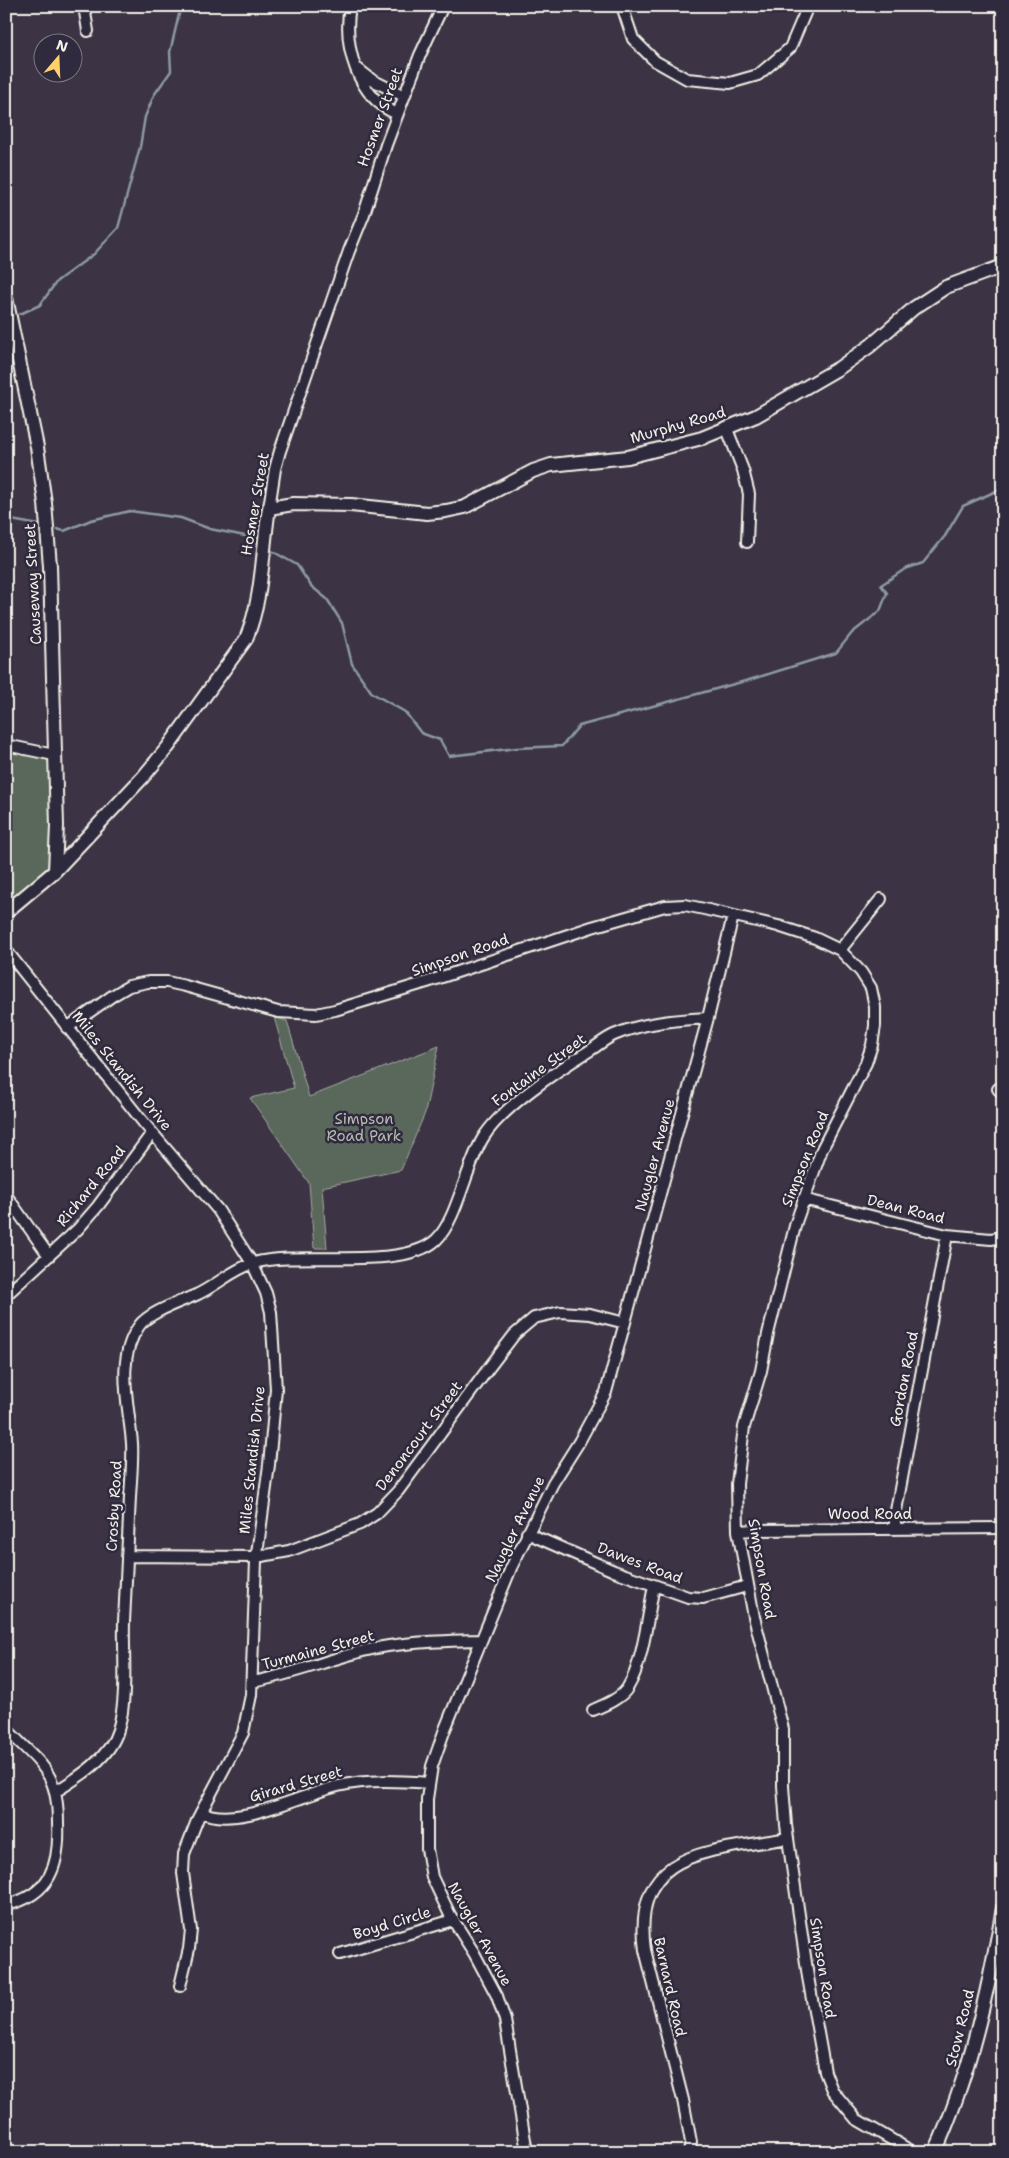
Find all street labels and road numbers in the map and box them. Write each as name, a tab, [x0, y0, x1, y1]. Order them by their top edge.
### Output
street label: Hosmer Street	[353, 65, 407, 169]
street label: Murphy Road	[628, 402, 729, 448]
street label: Hosmer Street	[236, 451, 274, 557]
street label: Causeway Street	[20, 523, 46, 645]
street label: Simpson Road	[409, 929, 512, 981]
street label: Miles Standish Drive	[67, 1007, 177, 1135]
street label: Fontaine Street	[488, 1029, 590, 1111]
street label: Naugler Avenue	[630, 1096, 680, 1214]
street label: Simpson Road	[777, 1108, 834, 1210]
street label: Richard Road	[52, 1141, 130, 1231]
street label: Dean Road	[865, 1190, 947, 1228]
street label: Gordon Road	[885, 1329, 923, 1429]
street label: Denoncourt Street	[371, 1377, 467, 1495]
street label: Miles Standish Drive	[234, 1385, 270, 1535]
street label: Crosby Road	[102, 1459, 126, 1552]
street label: Naugler Avenue	[481, 1473, 549, 1585]
street label: Wood Road	[828, 1504, 913, 1524]
street label: Simpson Road	[743, 1517, 781, 1621]
street label: Dawes Road	[594, 1538, 686, 1589]
street label: Turmaine Street	[259, 1625, 377, 1675]
street label: Girard Street	[247, 1761, 345, 1807]
street label: Naugler Avenue	[443, 1878, 517, 1990]
street label: Boyd Circle	[351, 1902, 433, 1944]
street label: Simpson Road	[805, 1916, 841, 2020]
street label: Barnard Road	[649, 1935, 691, 2039]
street label: Stow Road	[941, 1987, 979, 2069]

